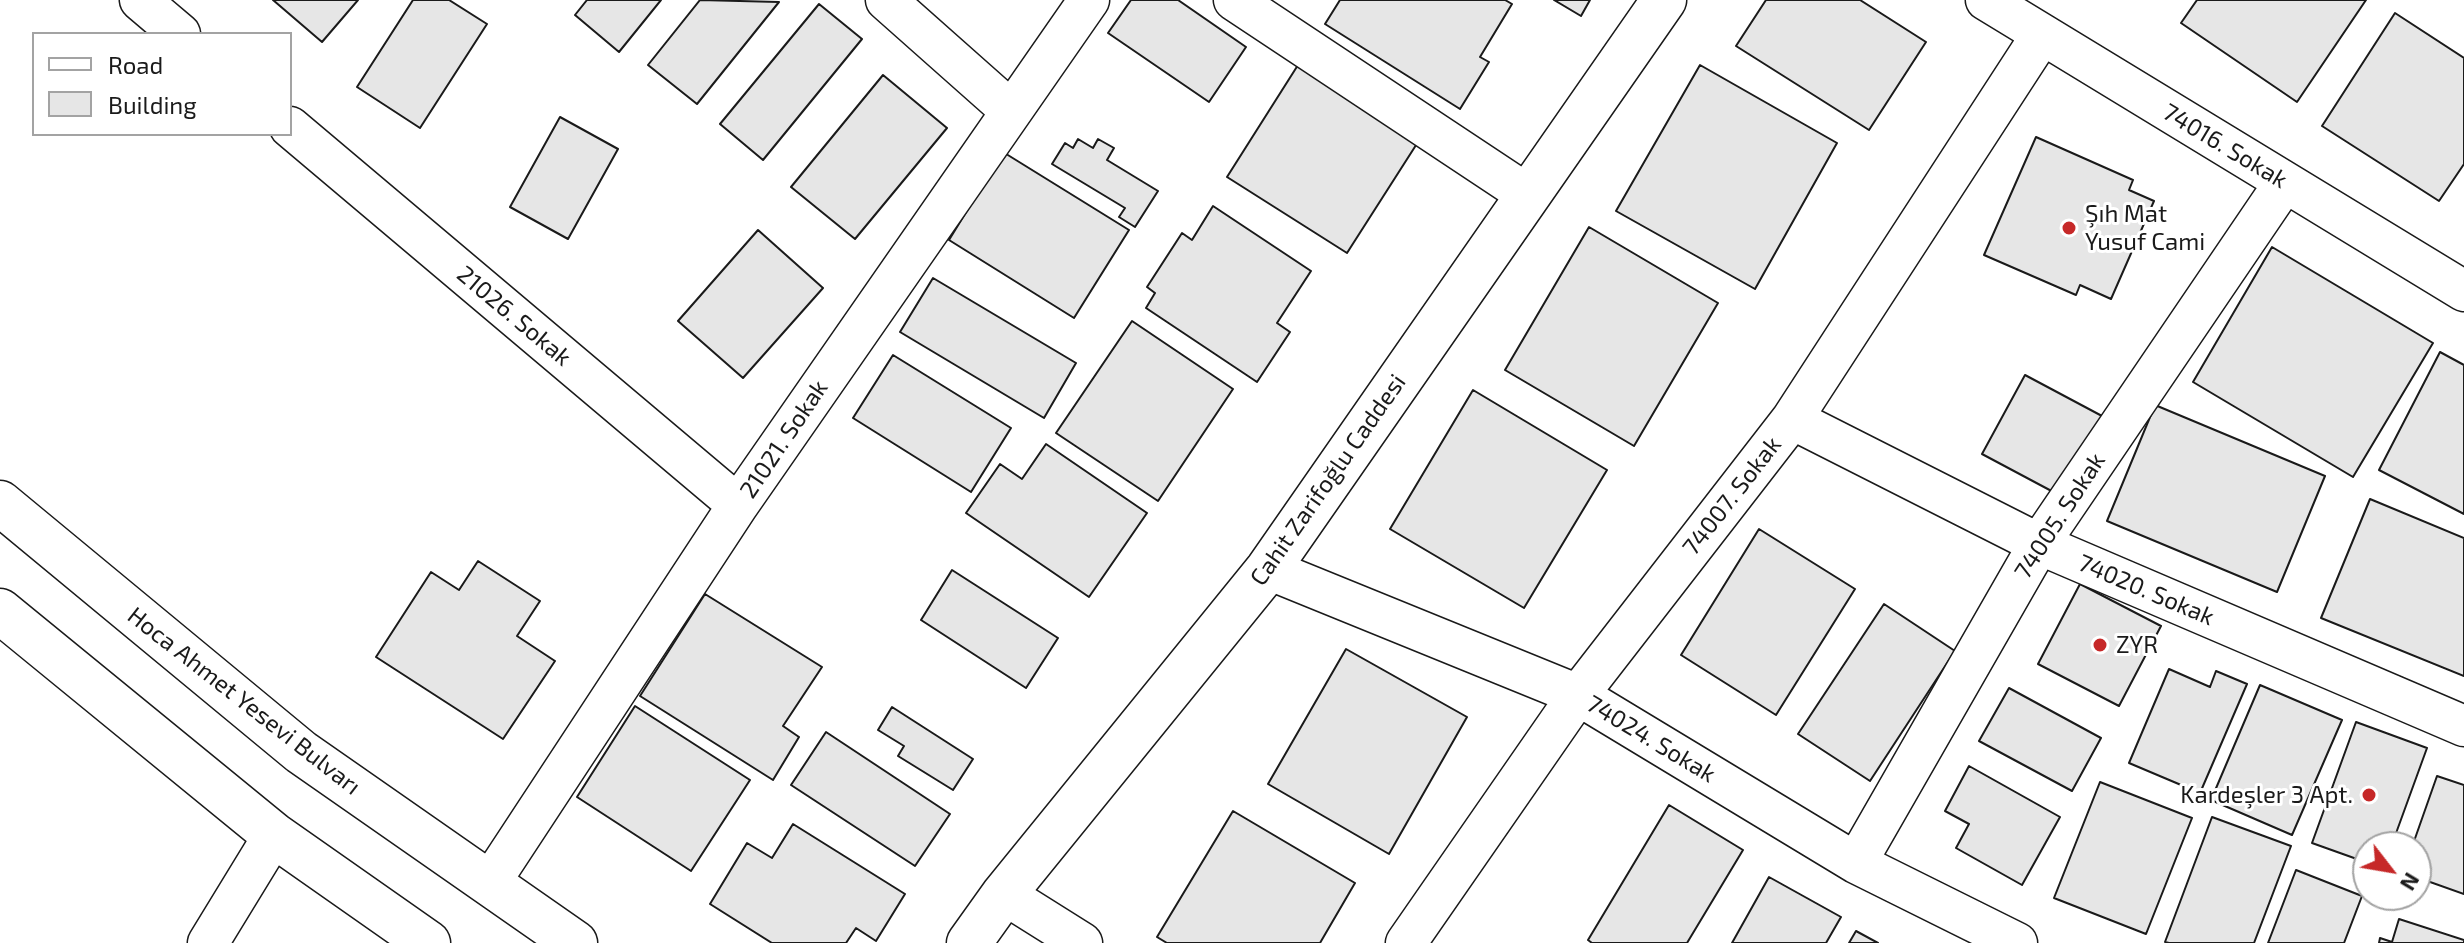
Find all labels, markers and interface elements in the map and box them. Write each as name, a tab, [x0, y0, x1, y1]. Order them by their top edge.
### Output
legend	[32, 32, 292, 136]
text: Road	[108, 50, 163, 79]
text: Building	[108, 90, 197, 119]
street label: 74016. Sokak	[2157, 98, 2293, 194]
place label: Şıh Mat Yusuf Cami	[2085, 200, 2205, 256]
marker: Şıh Mat Yusuf Cami	[2060, 219, 2078, 237]
street label: 21026. Sokak	[451, 260, 577, 372]
street label: Cahit Zarifoğlu Caddesi	[1244, 369, 1412, 591]
street label: 21021. Sokak	[734, 375, 834, 503]
street label: 74007. Sokak	[1677, 431, 1787, 561]
street label: 74005. Sokak	[2009, 448, 2111, 584]
street label: 74020. Sokak	[2074, 548, 2218, 632]
street label: Hoca Ahmet Yesevi Bulvarı	[122, 601, 366, 801]
place label: ZYR	[2116, 631, 2158, 659]
marker: ZYR	[2091, 636, 2109, 654]
street label: 74024. Sokak	[1581, 689, 1721, 789]
place label: Kardeşler 3 Apt.	[2180, 781, 2353, 809]
marker: Kardeşler 3 Apt.	[2360, 786, 2378, 804]
north arrow	[2352, 831, 2432, 911]
text: N	[2396, 869, 2426, 896]

